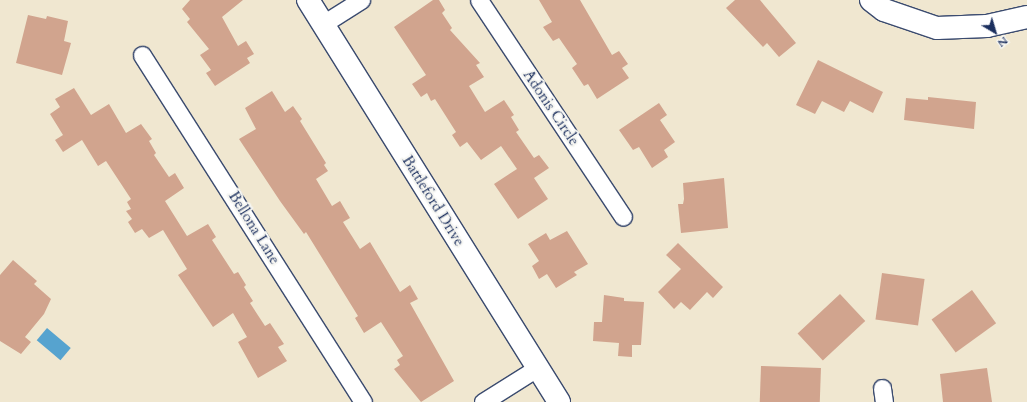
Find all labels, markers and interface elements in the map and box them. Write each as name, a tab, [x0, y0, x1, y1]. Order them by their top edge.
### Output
north arrow	[975, 12, 1015, 52]
text: N	[994, 33, 1011, 51]
street label: Adonis Circle	[519, 67, 583, 149]
street label: Battleford Drive	[398, 152, 468, 250]
street label: Bellona Lane	[224, 188, 284, 268]

